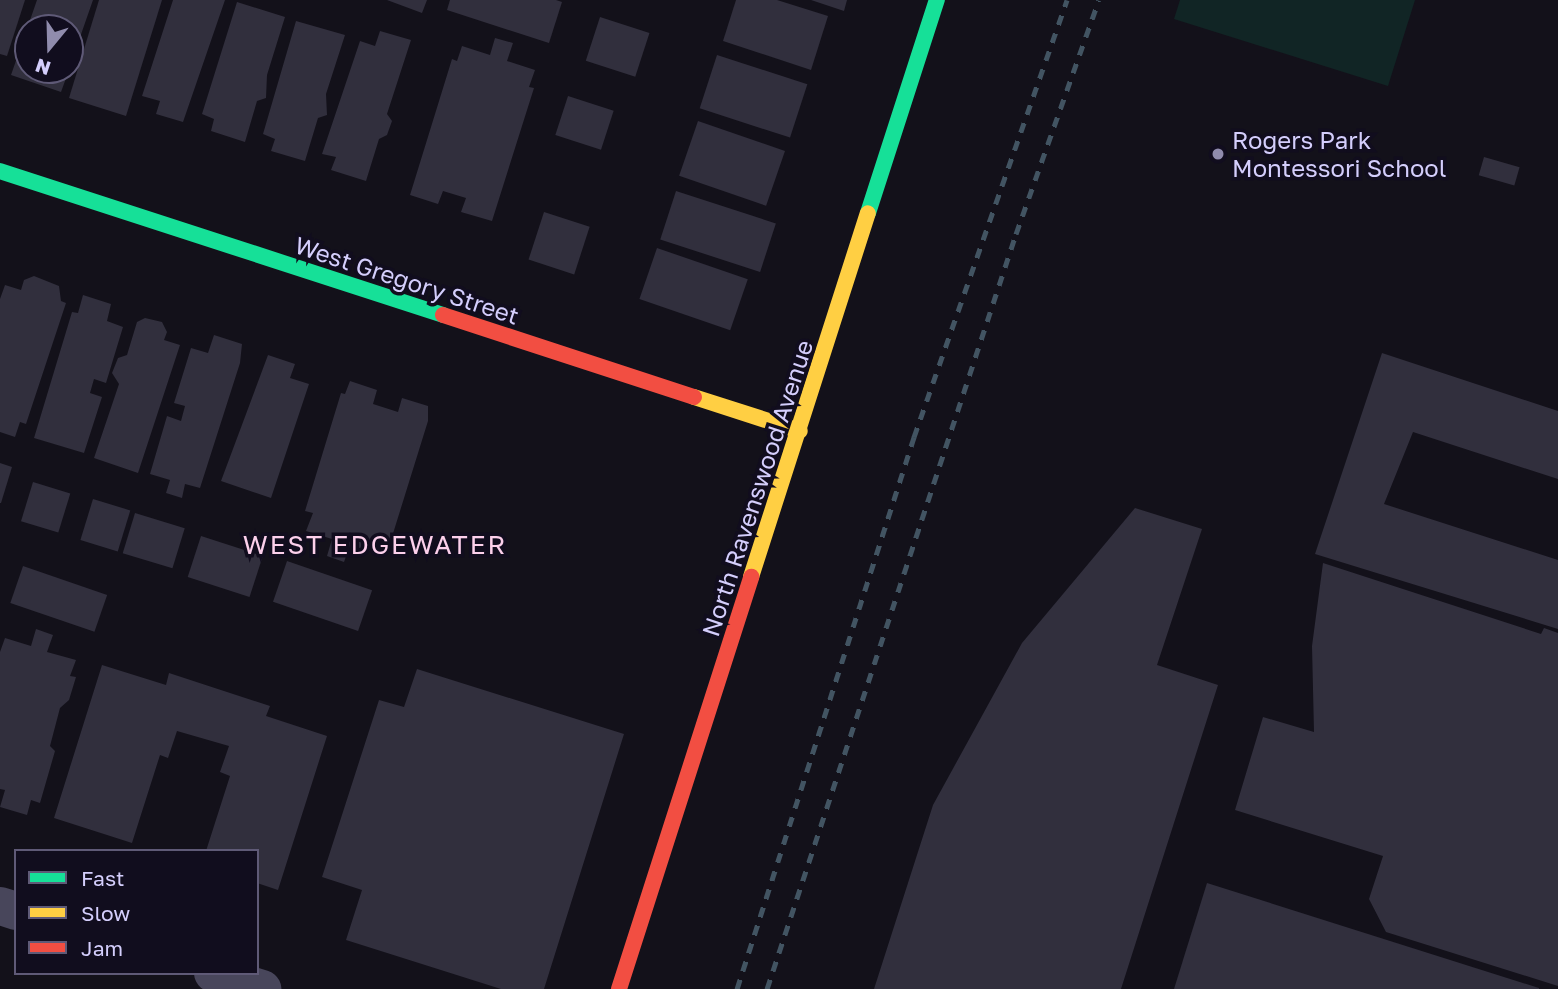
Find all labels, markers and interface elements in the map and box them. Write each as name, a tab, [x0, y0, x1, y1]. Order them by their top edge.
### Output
north arrow	[14, 14, 84, 84]
text: N	[32, 54, 53, 81]
place label: Rogers Park Montessori School	[1232, 126, 1446, 182]
marker: Rogers Park Montessori School	[1210, 146, 1226, 162]
street label: West Gregory Street	[291, 230, 523, 330]
street label: North Ravenswood Avenue	[695, 336, 819, 640]
district label: WEST EDGEWATER	[245, 529, 505, 561]
legend	[14, 849, 259, 975]
text: Fast	[81, 865, 124, 891]
text: Slow	[81, 900, 130, 926]
text: Jam	[81, 935, 123, 961]

